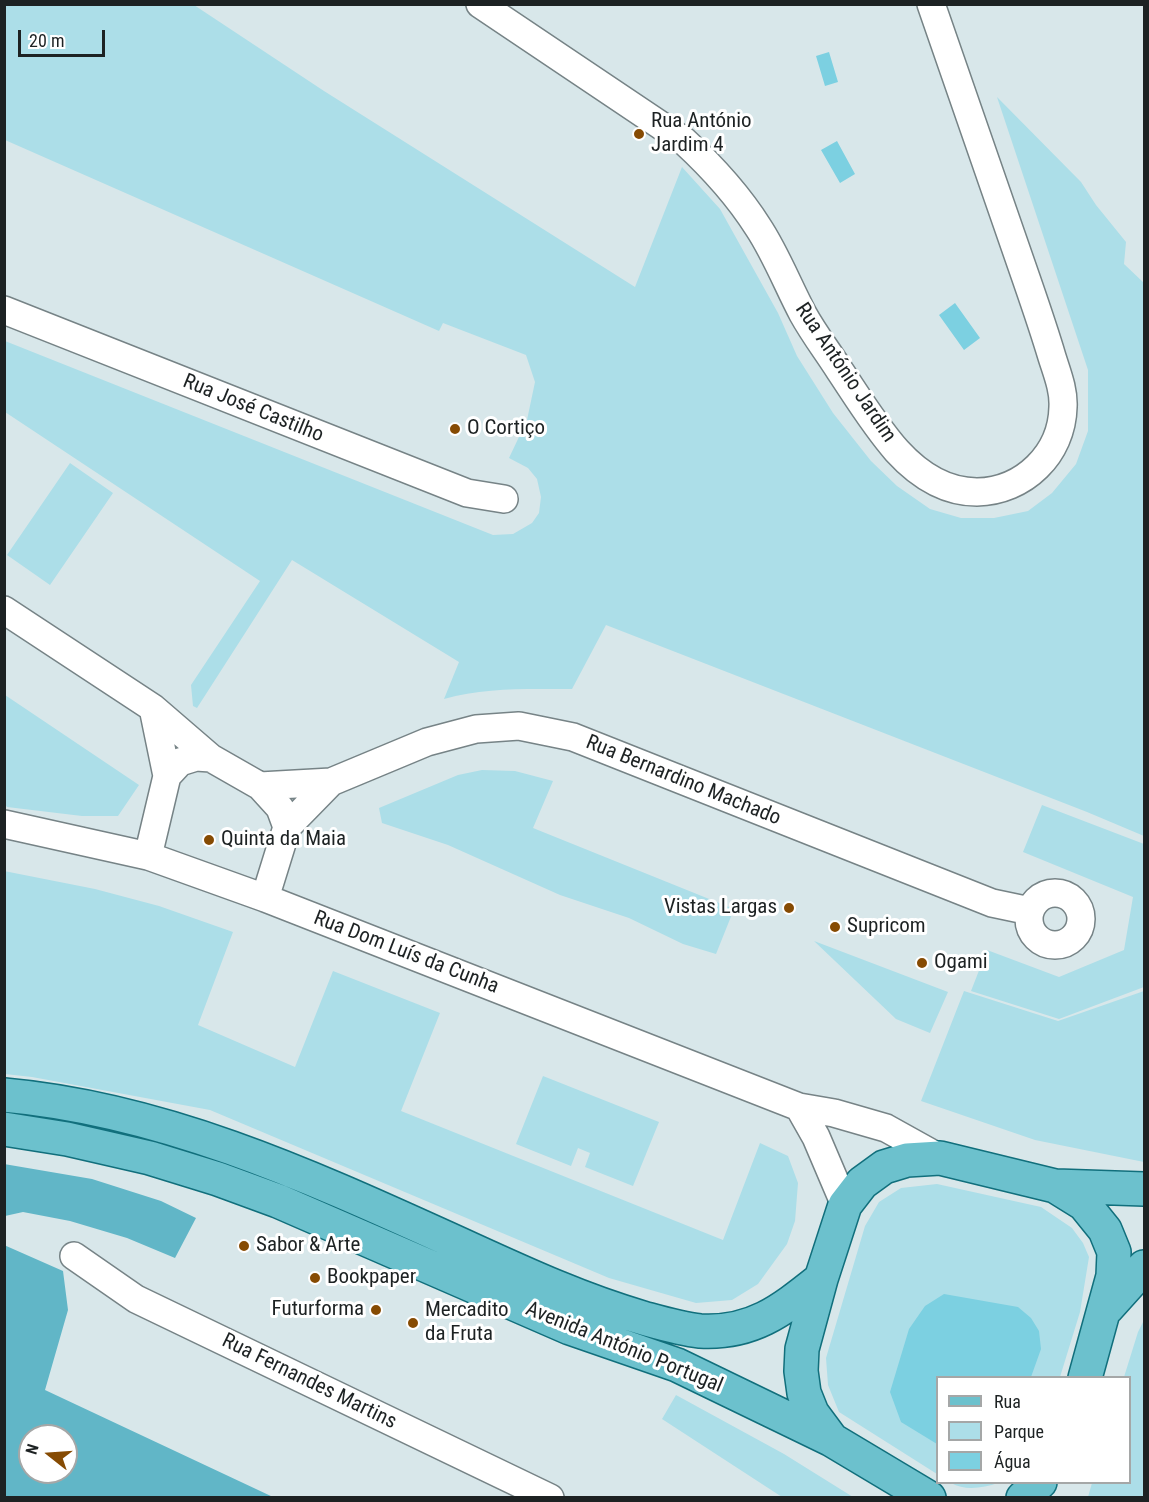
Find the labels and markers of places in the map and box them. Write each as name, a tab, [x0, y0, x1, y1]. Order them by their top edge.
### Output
place label: Rua António Jardim 4	[651, 109, 752, 159]
marker: Rua António Jardim 4	[632, 127, 646, 141]
place label: O Cortiço	[467, 416, 545, 442]
marker: O Cortiço	[448, 422, 462, 436]
place label: Quinta da Maia	[221, 827, 346, 853]
marker: Quinta da Maia	[202, 833, 216, 847]
place label: Vistas Largas	[664, 895, 777, 921]
marker: Vistas Largas	[782, 901, 796, 915]
place label: Supricom	[847, 914, 926, 940]
marker: Supricom	[828, 920, 842, 934]
place label: Ogami	[934, 950, 988, 976]
marker: Ogami	[915, 956, 929, 970]
place label: Sabor & Arte	[256, 1233, 360, 1259]
marker: Sabor & Arte	[237, 1239, 251, 1253]
place label: Bookpaper	[327, 1265, 416, 1291]
marker: Bookpaper	[308, 1271, 322, 1285]
place label: Futurforma	[272, 1297, 364, 1323]
place label: Mercadito da Fruta	[425, 1298, 508, 1348]
marker: Futurforma	[369, 1303, 383, 1317]
marker: Mercadito da Fruta	[406, 1316, 420, 1330]

